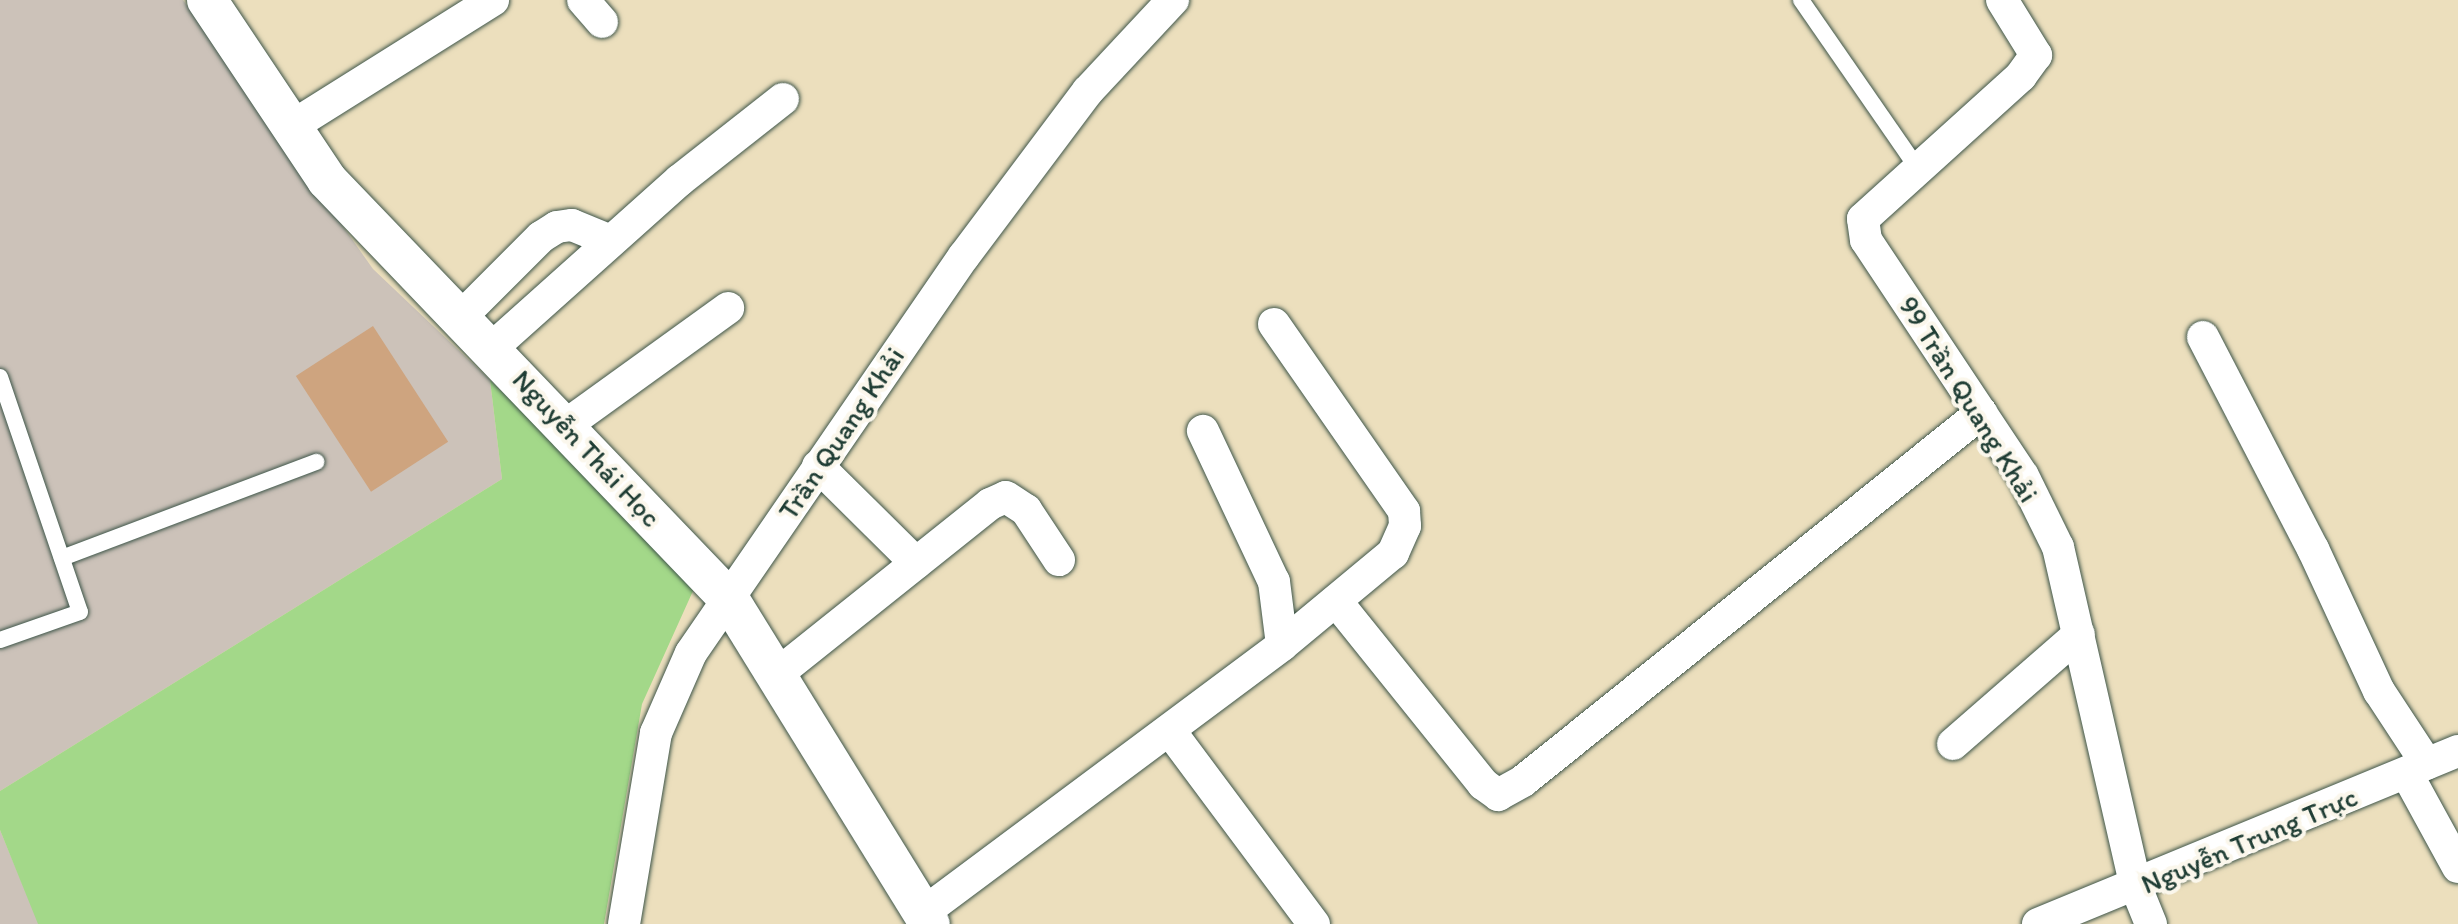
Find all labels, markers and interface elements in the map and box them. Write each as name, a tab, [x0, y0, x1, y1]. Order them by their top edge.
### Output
street label: 99 Trần Quang Khải	[1892, 289, 2046, 509]
street label: Trần Quang Khải	[771, 340, 911, 526]
street label: Nguyễn Thái Học	[505, 362, 669, 534]
street label: Nguyễn Trung Trực	[2138, 780, 2360, 900]

